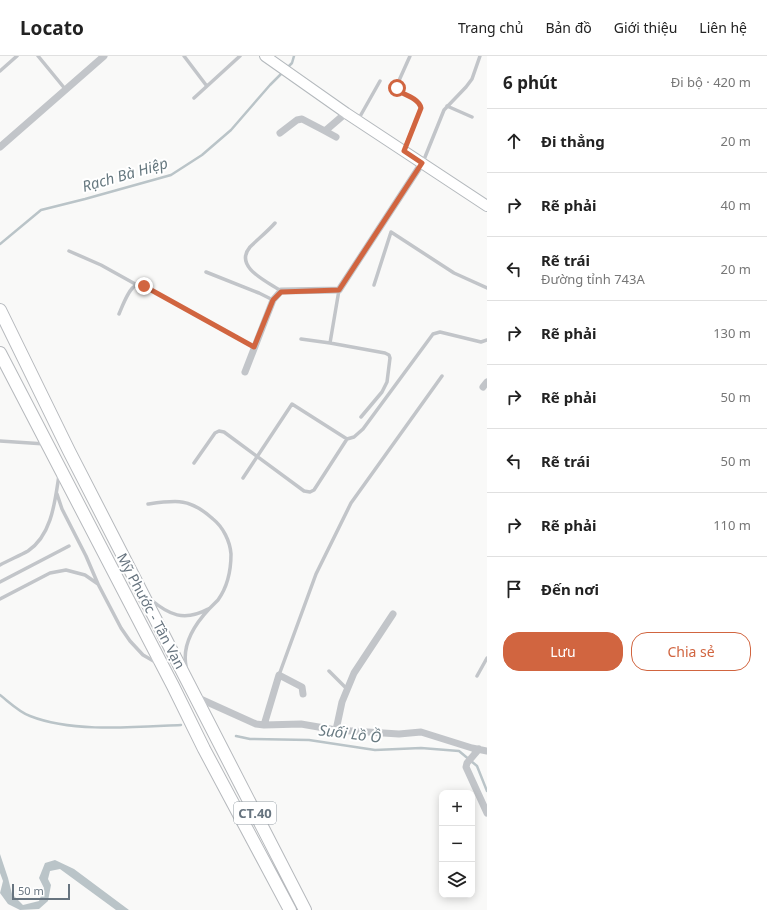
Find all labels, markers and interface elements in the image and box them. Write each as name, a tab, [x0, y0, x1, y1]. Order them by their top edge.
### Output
text: Locato	[20, 15, 84, 41]
text: Trang chủ	[458, 18, 523, 37]
text: Bản đồ	[545, 18, 592, 37]
text: Giới thiệu	[614, 18, 677, 37]
text: Liên hệ	[699, 18, 747, 37]
text: 6 phút	[503, 71, 557, 94]
text: Đi bộ · 420 m	[671, 73, 751, 91]
route start	[388, 79, 406, 97]
icon: ahead	[503, 130, 525, 152]
text: Đi thẳng	[541, 131, 605, 151]
text: 20 m	[721, 132, 751, 150]
water label: Rạch Bà Hiệp	[80, 152, 170, 196]
icon: right	[503, 194, 525, 216]
text: Rẽ phải	[541, 195, 596, 215]
text: 40 m	[721, 196, 751, 214]
text: Rẽ trái	[541, 250, 590, 270]
icon: left	[503, 258, 525, 280]
text: 20 m	[721, 260, 751, 278]
text: Đường tỉnh 743A	[541, 270, 645, 288]
route end	[135, 277, 153, 295]
icon: right	[503, 322, 525, 344]
text: Rẽ phải	[541, 323, 596, 343]
text: 130 m	[713, 324, 751, 342]
icon: right	[503, 386, 525, 408]
text: Rẽ phải	[541, 387, 596, 407]
text: 50 m	[721, 388, 751, 406]
icon: left	[503, 450, 525, 472]
text: Rẽ trái	[541, 451, 590, 471]
text: 50 m	[721, 452, 751, 470]
icon: right	[503, 514, 525, 536]
text: Rẽ phải	[541, 515, 596, 535]
text: 110 m	[713, 516, 751, 534]
street label: Mỹ Phước - Tân Vạn	[113, 550, 190, 672]
icon: arrive	[503, 578, 525, 600]
text: Đến nơi	[541, 579, 599, 599]
button: Lưu	[503, 632, 623, 671]
button: Chia sẻ	[631, 632, 751, 671]
water label: Suối Lồ Ồ	[318, 719, 383, 747]
map controls	[439, 790, 475, 898]
button: +	[439, 790, 475, 826]
road number: CT.40	[234, 802, 276, 824]
button: −	[439, 826, 475, 862]
button: layers	[439, 862, 475, 898]
scale bar	[12, 882, 70, 901]
text: 50 m	[18, 883, 44, 898]

